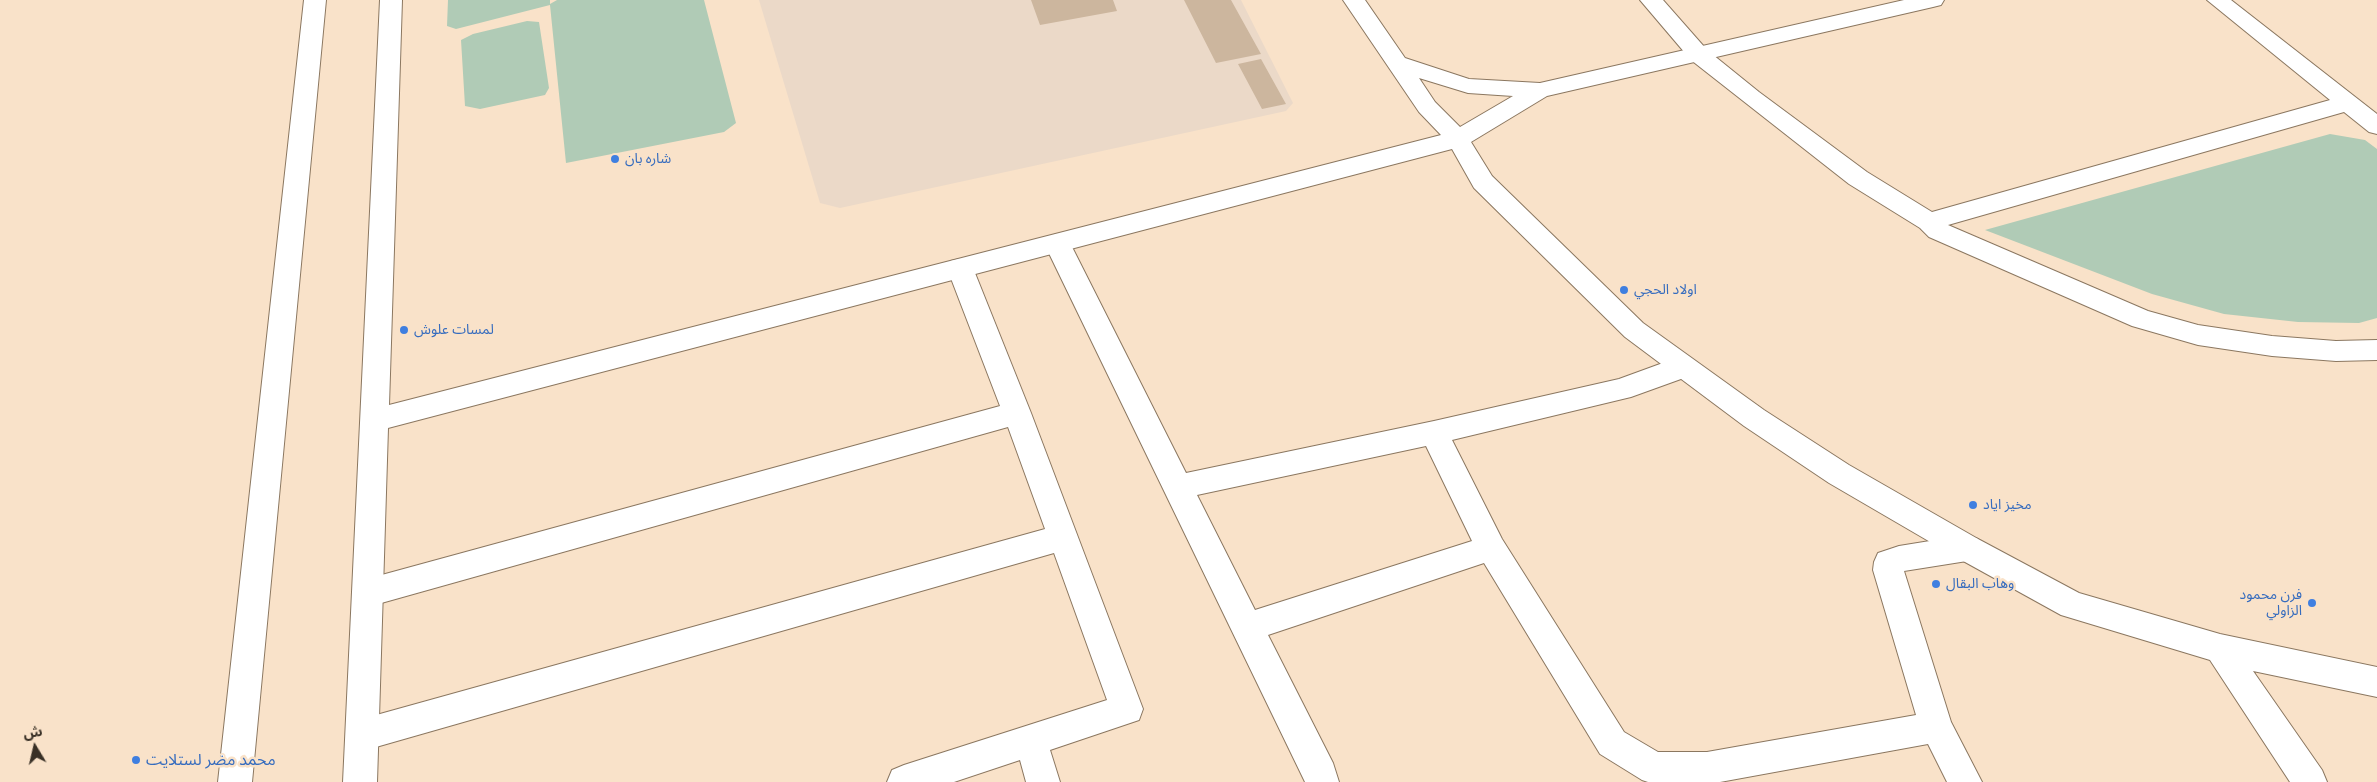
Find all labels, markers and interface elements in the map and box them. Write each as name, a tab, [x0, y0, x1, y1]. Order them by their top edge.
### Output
place label: شاره بان	[625, 151, 671, 167]
marker: شاره بان	[609, 153, 621, 165]
place label: اولاد الحجي	[1634, 282, 1697, 298]
marker: اولاد الحجي	[1618, 284, 1630, 296]
place label: لمسات علوش	[414, 322, 494, 338]
marker: لمسات علوش	[398, 324, 410, 336]
place label: مخيز اياد	[1983, 497, 2032, 513]
marker: مخيز اياد	[1967, 499, 1979, 511]
place label: وهاب البقال	[1946, 576, 2014, 592]
marker: وهاب البقال	[1930, 578, 1942, 590]
place label: فرن محمود الزاولي	[2240, 587, 2302, 620]
marker: فرن محمود الزاولي	[2306, 597, 2318, 609]
text: ش	[22, 721, 44, 743]
north arrow	[10, 722, 60, 772]
place label: محمد مضر لستلايت	[146, 750, 276, 770]
marker: محمد مضر لستلايت	[130, 754, 142, 766]

